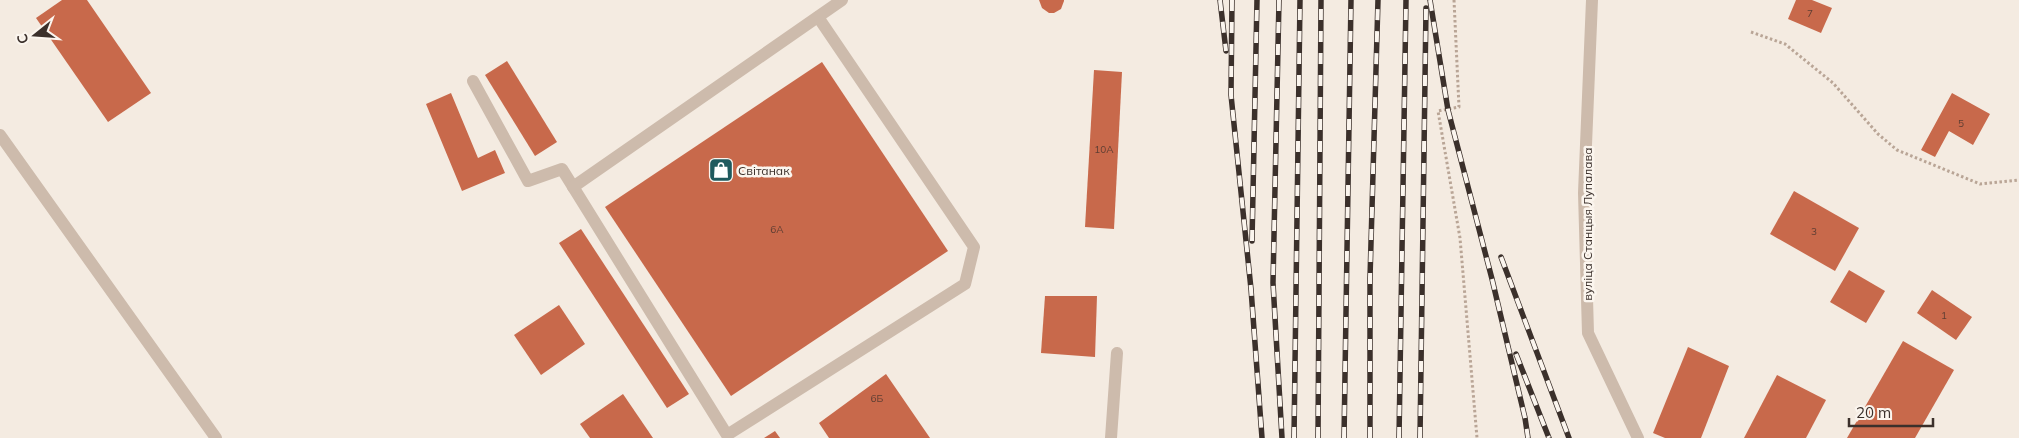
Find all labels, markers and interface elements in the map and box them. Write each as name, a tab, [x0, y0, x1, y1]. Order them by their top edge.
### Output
house number: 7	[1807, 7, 1813, 20]
north arrow	[10, 10, 60, 60]
text: С	[13, 32, 33, 46]
house number: 5	[1958, 117, 1964, 130]
house number: 10А	[1094, 143, 1114, 156]
street label: вуліца Станцыя Лупалава	[1580, 147, 1595, 301]
shop icon: Світанак	[708, 157, 734, 183]
place label: Світанак	[738, 163, 790, 178]
house number: 6А	[770, 223, 784, 236]
house number: 3	[1811, 225, 1817, 238]
house number: 1	[1941, 309, 1947, 322]
house number: 6Б	[871, 392, 884, 405]
scale bar	[1849, 396, 1933, 428]
text: 20 m	[1856, 403, 1891, 422]

